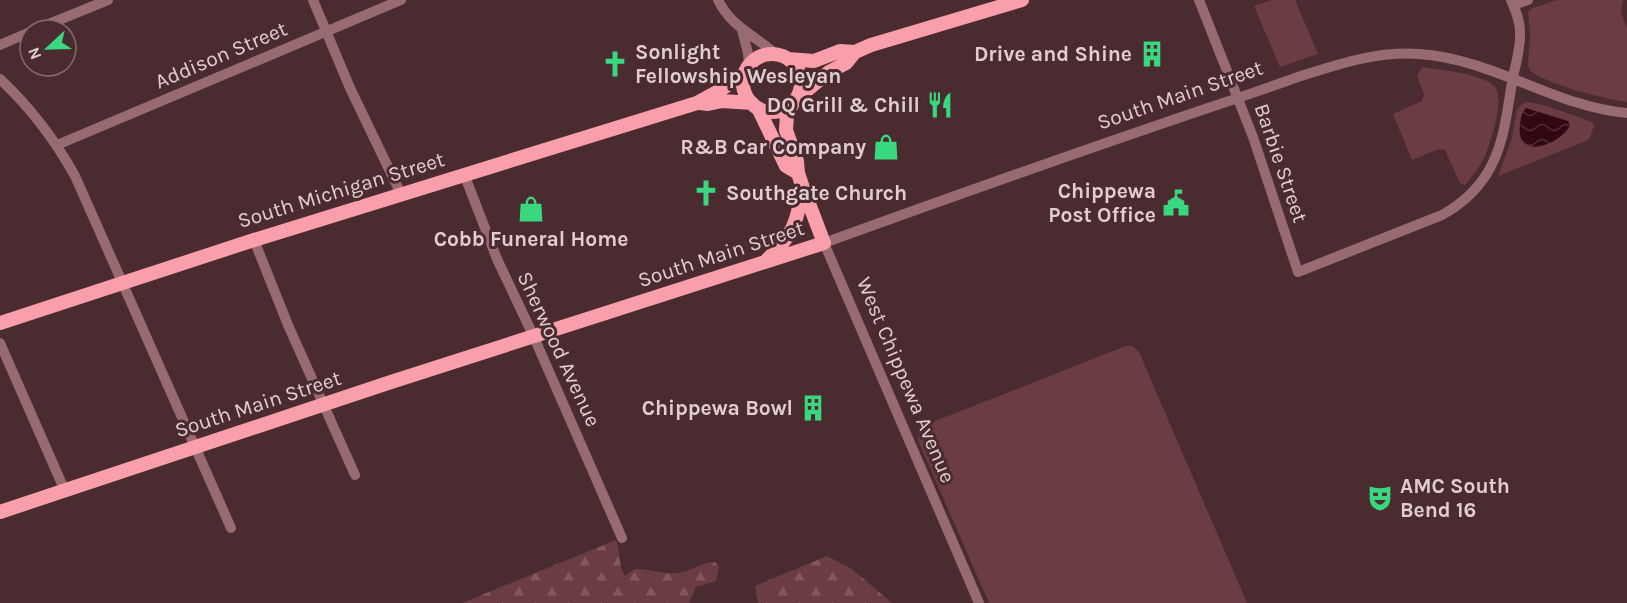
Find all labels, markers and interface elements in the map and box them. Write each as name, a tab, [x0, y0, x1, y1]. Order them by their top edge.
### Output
street label: Addison Street	[151, 16, 291, 94]
north arrow	[18, 18, 78, 78]
building icon: Drive and Shine	[1137, 39, 1167, 69]
place label: Sonlight Fellowship Wesleyan	[635, 40, 841, 88]
place label: Drive and Shine	[974, 42, 1132, 66]
text: N	[24, 45, 46, 62]
church icon: Sonlight Fellowship Wesleyan	[600, 49, 630, 79]
street label: South Main Street	[1094, 55, 1266, 135]
restaurant icon: DQ Grill & Chill	[925, 90, 955, 120]
place label: DQ Grill & Chill	[767, 93, 920, 117]
street label: Barbie Street	[1249, 100, 1313, 226]
shop icon: R&B Car Company	[871, 132, 901, 162]
place label: R&B Car Company	[680, 135, 866, 159]
street label: South Michigan Street	[235, 147, 447, 233]
church icon: Southgate Church	[691, 178, 721, 208]
place label: Chippewa Post Office	[1048, 179, 1156, 227]
place label: Southgate Church	[726, 181, 907, 205]
public building icon: Chippewa Post Office	[1161, 188, 1191, 218]
shop icon: Cobb Funeral Home	[516, 194, 546, 224]
street label: South Main Street	[635, 216, 807, 292]
place label: Cobb Funeral Home	[434, 227, 628, 251]
street label: Sherwood Avenue	[513, 268, 605, 430]
street label: West Chippewa Avenue	[852, 274, 960, 486]
street label: South Main Street	[172, 366, 344, 442]
building icon: Chippewa Bowl	[798, 393, 828, 423]
place label: Chippewa Bowl	[642, 396, 793, 420]
place label: AMC South Bend 16	[1400, 474, 1510, 522]
theatre icon: AMC South Bend 16	[1365, 483, 1395, 513]

